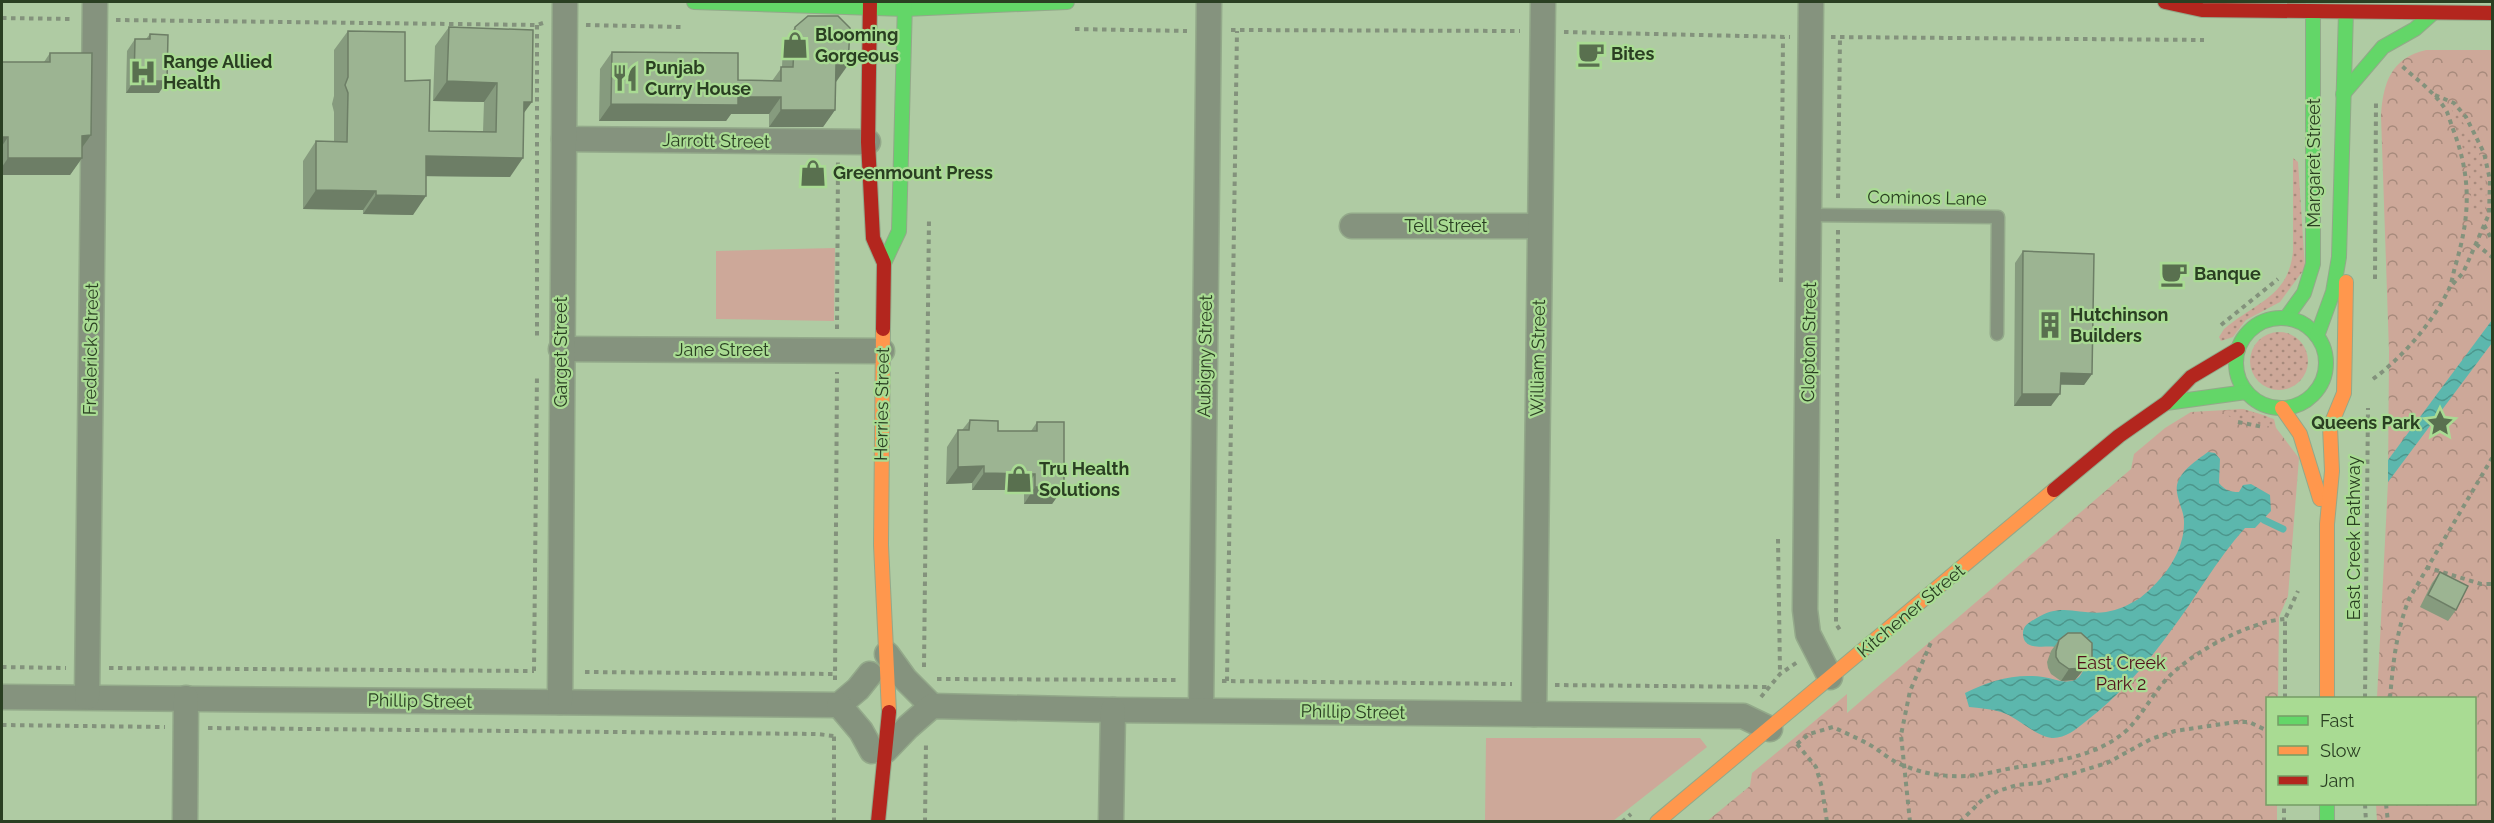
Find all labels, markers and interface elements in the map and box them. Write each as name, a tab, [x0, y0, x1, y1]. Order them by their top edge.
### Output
place label: Blooming Gorgeous	[815, 24, 899, 66]
shop icon: Blooming Gorgeous	[780, 30, 810, 60]
cafe icon: Bites	[1576, 39, 1606, 69]
place label: Bites	[1611, 43, 1654, 64]
place label: Range Allied Health	[163, 51, 272, 93]
hospital icon: Range Allied Health	[128, 57, 158, 87]
place label: Punjab Curry House	[645, 57, 751, 99]
restaurant icon: Punjab Curry House	[610, 63, 640, 93]
street label: Margaret Street	[2303, 98, 2324, 228]
street label: Jarrott Street	[662, 129, 770, 152]
shop icon: Greenmount Press	[798, 158, 828, 188]
place label: Greenmount Press	[833, 162, 993, 183]
street label: Cominos Lane	[1867, 186, 1987, 209]
street label: Tell Street	[1404, 215, 1488, 236]
cafe icon: Banque	[2159, 259, 2189, 289]
place label: Banque	[2194, 263, 2261, 284]
street label: Clopton Street	[1797, 282, 1820, 402]
street label: Frederick Street	[79, 283, 102, 415]
street label: Aubigny Street	[1193, 294, 1216, 418]
street label: Garget Street	[550, 297, 571, 407]
street label: William Street	[1526, 299, 1549, 417]
place label: Hutchinson Builders	[2070, 304, 2168, 346]
building icon: Hutchinson Builders	[2035, 310, 2065, 340]
street label: Jane Street	[675, 339, 769, 360]
street label: Herries Street	[870, 347, 893, 461]
place icon: Queens Park	[2425, 408, 2455, 438]
place label: Queens Park	[2311, 412, 2421, 433]
street label: East Creek Pathway	[2343, 456, 2364, 620]
place label: Tru Health Solutions	[1039, 458, 1129, 500]
shop icon: Tru Health Solutions	[1004, 464, 1034, 494]
street label: Kitchener Street	[1853, 560, 1969, 662]
park label: East Creek Park 2	[2076, 652, 2166, 694]
street label: Phillip Street	[367, 689, 473, 712]
legend	[2266, 697, 2476, 805]
street label: Phillip Street	[1300, 700, 1406, 723]
text: Fast	[2320, 710, 2354, 731]
text: Slow	[2320, 740, 2361, 761]
text: Jam	[2320, 770, 2355, 791]

